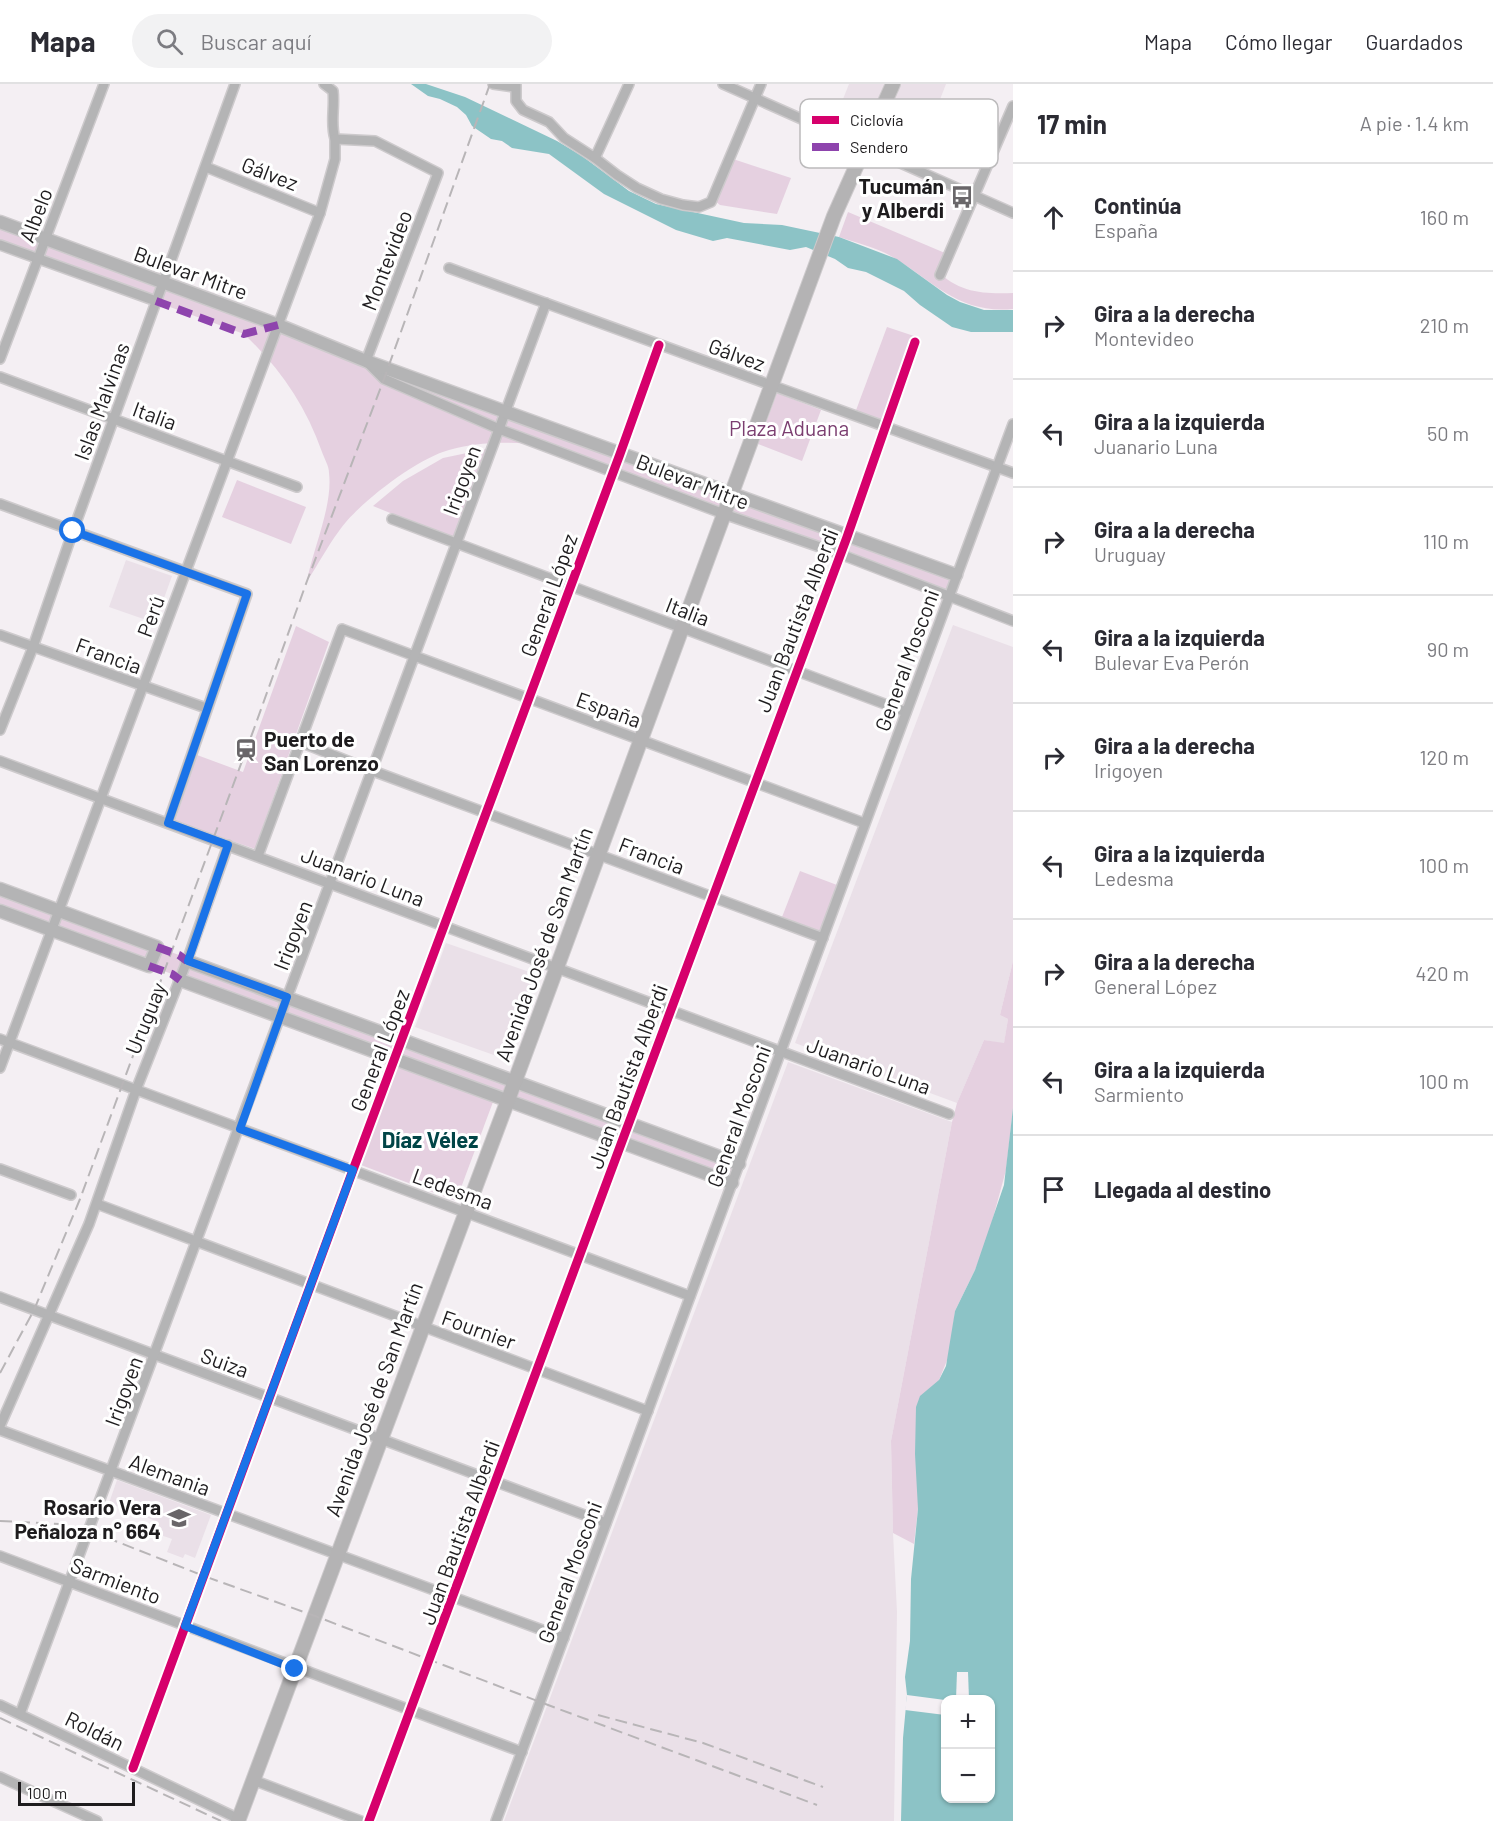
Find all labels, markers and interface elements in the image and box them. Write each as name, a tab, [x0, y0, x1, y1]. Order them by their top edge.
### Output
search box	[132, 14, 552, 68]
text: Mapa	[30, 24, 96, 58]
icon: search	[153, 25, 186, 58]
text: Buscar aquí	[201, 28, 311, 54]
text: Mapa	[1144, 29, 1192, 54]
text: Cómo llegar	[1225, 29, 1332, 54]
text: Guardados	[1365, 29, 1463, 54]
legend	[800, 99, 998, 168]
text: 17 min	[1037, 108, 1107, 139]
text: Ciclovía	[850, 110, 903, 129]
text: A pie · 1.4 km	[1360, 111, 1469, 135]
text: Sendero	[850, 137, 908, 156]
street label: Gálvez	[238, 151, 302, 195]
place label: Tucumán y Alberdi	[858, 173, 944, 222]
street label: Albelo	[13, 184, 57, 246]
bus stop icon: Tucumán y Alberdi	[949, 184, 975, 210]
text: Continúa	[1094, 192, 1181, 218]
icon: ahead	[1037, 201, 1070, 234]
text: 160 m	[1420, 205, 1469, 229]
street label: Montevideo	[355, 206, 417, 314]
text: España	[1094, 218, 1158, 242]
street label: Bulevar Mitre	[131, 240, 251, 304]
text: Gira a la derecha	[1094, 300, 1255, 326]
icon: right	[1037, 309, 1070, 342]
text: 210 m	[1420, 313, 1469, 337]
text: Montevideo	[1094, 326, 1194, 350]
street label: Gálvez	[705, 332, 769, 376]
street label: Islas Malvinas	[68, 339, 134, 463]
street label: Italia	[130, 396, 180, 434]
text: Gira a la izquierda	[1094, 408, 1265, 434]
park label: Plaza Aduana	[729, 415, 849, 440]
icon: left	[1037, 417, 1070, 450]
text: 50 m	[1427, 421, 1469, 445]
text: Juanario Luna	[1094, 434, 1218, 458]
street label: Irigoyen	[437, 442, 485, 518]
street label: Bulevar Mitre	[633, 448, 753, 514]
text: Gira a la derecha	[1094, 516, 1255, 542]
route start	[59, 517, 85, 543]
street label: Juan Bautista Alberdi	[749, 525, 843, 715]
icon: right	[1037, 525, 1070, 558]
text: 110 m	[1423, 529, 1469, 553]
street label: General López	[514, 530, 582, 660]
text: Uruguay	[1094, 542, 1166, 566]
street label: General Mosconi	[869, 586, 943, 734]
street label: Italia	[663, 591, 713, 631]
street label: Perú	[131, 592, 169, 640]
text: Gira a la izquierda	[1094, 624, 1265, 650]
street label: Francia	[73, 632, 145, 678]
icon: left	[1037, 633, 1070, 666]
text: 90 m	[1427, 637, 1469, 661]
text: Bulevar Eva Perón	[1094, 650, 1249, 674]
street label: España	[573, 686, 645, 732]
place label: Puerto de San Lorenzo	[264, 726, 379, 775]
text: Gira a la derecha	[1094, 732, 1255, 758]
station icon: Puerto de San Lorenzo	[233, 737, 259, 763]
icon: right	[1037, 741, 1070, 774]
text: 120 m	[1419, 745, 1469, 769]
text: Irigoyen	[1094, 758, 1163, 782]
street label: Avenida José de San Martín	[489, 823, 597, 1065]
street label: Francia	[616, 831, 688, 879]
text: Gira a la izquierda	[1094, 840, 1265, 866]
street label: Juanario Luna	[298, 841, 428, 911]
icon: left	[1037, 849, 1070, 882]
text: 100 m	[1419, 853, 1469, 877]
text: Ledesma	[1094, 866, 1174, 890]
street label: Irigoyen	[267, 897, 317, 973]
text: Gira a la derecha	[1094, 948, 1255, 974]
icon: right	[1037, 957, 1070, 990]
text: 420 m	[1415, 961, 1469, 985]
text: General López	[1094, 974, 1217, 998]
street label: Uruguay	[119, 978, 171, 1058]
street label: Juan Bautista Alberdi	[582, 980, 672, 1172]
street label: General López	[344, 985, 414, 1115]
street label: Juanario Luna	[804, 1031, 934, 1099]
street label: General Mosconi	[701, 1042, 775, 1190]
text: Gira a la izquierda	[1094, 1056, 1265, 1082]
icon: left	[1037, 1065, 1070, 1098]
text: 100 m	[1419, 1069, 1469, 1093]
text: Sarmiento	[1094, 1082, 1184, 1106]
district label: Díaz Vélez	[382, 1126, 478, 1152]
street label: Ledesma	[409, 1162, 497, 1214]
icon: arrive	[1037, 1173, 1070, 1206]
text: Llegada al destino	[1094, 1176, 1271, 1202]
street label: Avenida José de San Martín	[319, 1278, 427, 1520]
street label: Fournier	[439, 1304, 520, 1354]
street label: Suiza	[198, 1342, 252, 1382]
street label: Irigoyen	[99, 1353, 147, 1429]
street label: Juan Bautista Alberdi	[414, 1436, 504, 1628]
street label: Alemania	[126, 1448, 214, 1500]
place label: Rosario Vera Peñaloza n° 664	[14, 1494, 161, 1543]
street label: General Mosconi	[532, 1498, 606, 1646]
school or university icon: Rosario Vera Peñaloza n° 664	[166, 1505, 192, 1531]
street label: Sarmiento	[67, 1551, 165, 1609]
route end	[281, 1655, 307, 1681]
map controls	[941, 1695, 995, 1803]
button: +	[941, 1695, 995, 1749]
street label: Roldán	[61, 1705, 129, 1755]
button: −	[941, 1749, 995, 1803]
scale bar	[18, 1779, 135, 1806]
text: 100 m	[27, 1783, 67, 1802]

